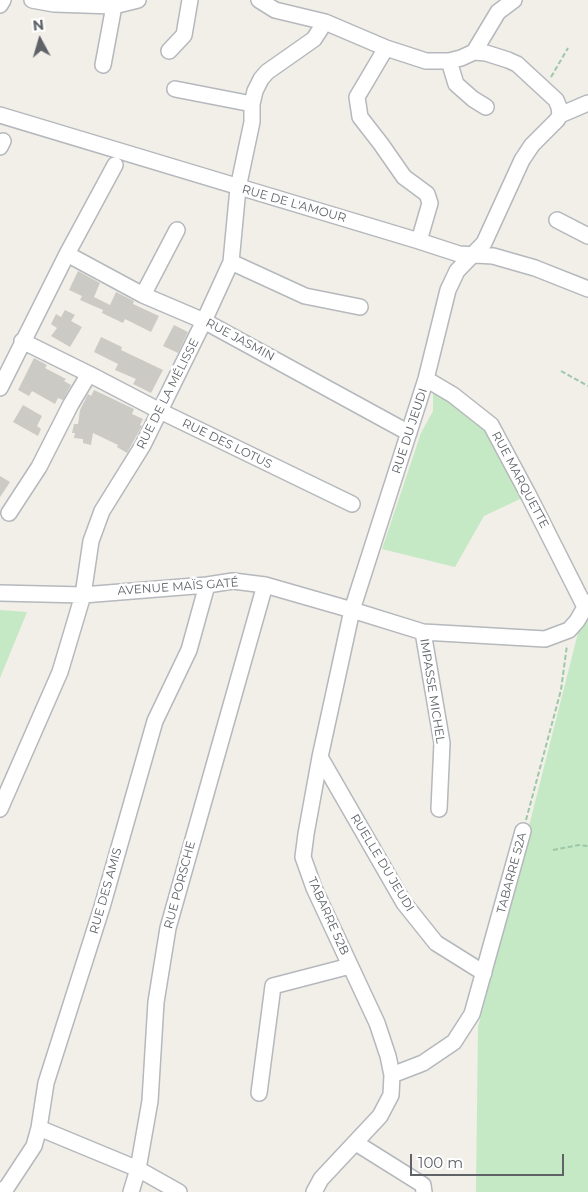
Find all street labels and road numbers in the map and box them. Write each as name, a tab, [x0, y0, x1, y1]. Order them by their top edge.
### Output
street label: RUE DE L'AMOUR	[240, 182, 348, 226]
street label: RUE JASMIN	[203, 316, 277, 364]
street label: RUE DE LA MÉLISSE	[134, 336, 202, 452]
street label: RUE DU JEUDI	[389, 386, 431, 476]
street label: RUE DES LOTUS	[180, 416, 274, 472]
street label: RUE MARQUETTE	[488, 429, 552, 531]
street label: AVENUE MAÏS GATÉ	[117, 576, 239, 598]
street label: IMPASSE MICHEL	[417, 637, 447, 745]
street label: RUELLE DU JEUDI	[347, 812, 417, 914]
street label: TABARRE 52A	[494, 831, 530, 915]
street label: RUE PORSCHE	[161, 839, 199, 931]
street label: RUE DES AMIS	[87, 846, 125, 936]
street label: TABARRE 52B	[304, 875, 352, 957]

